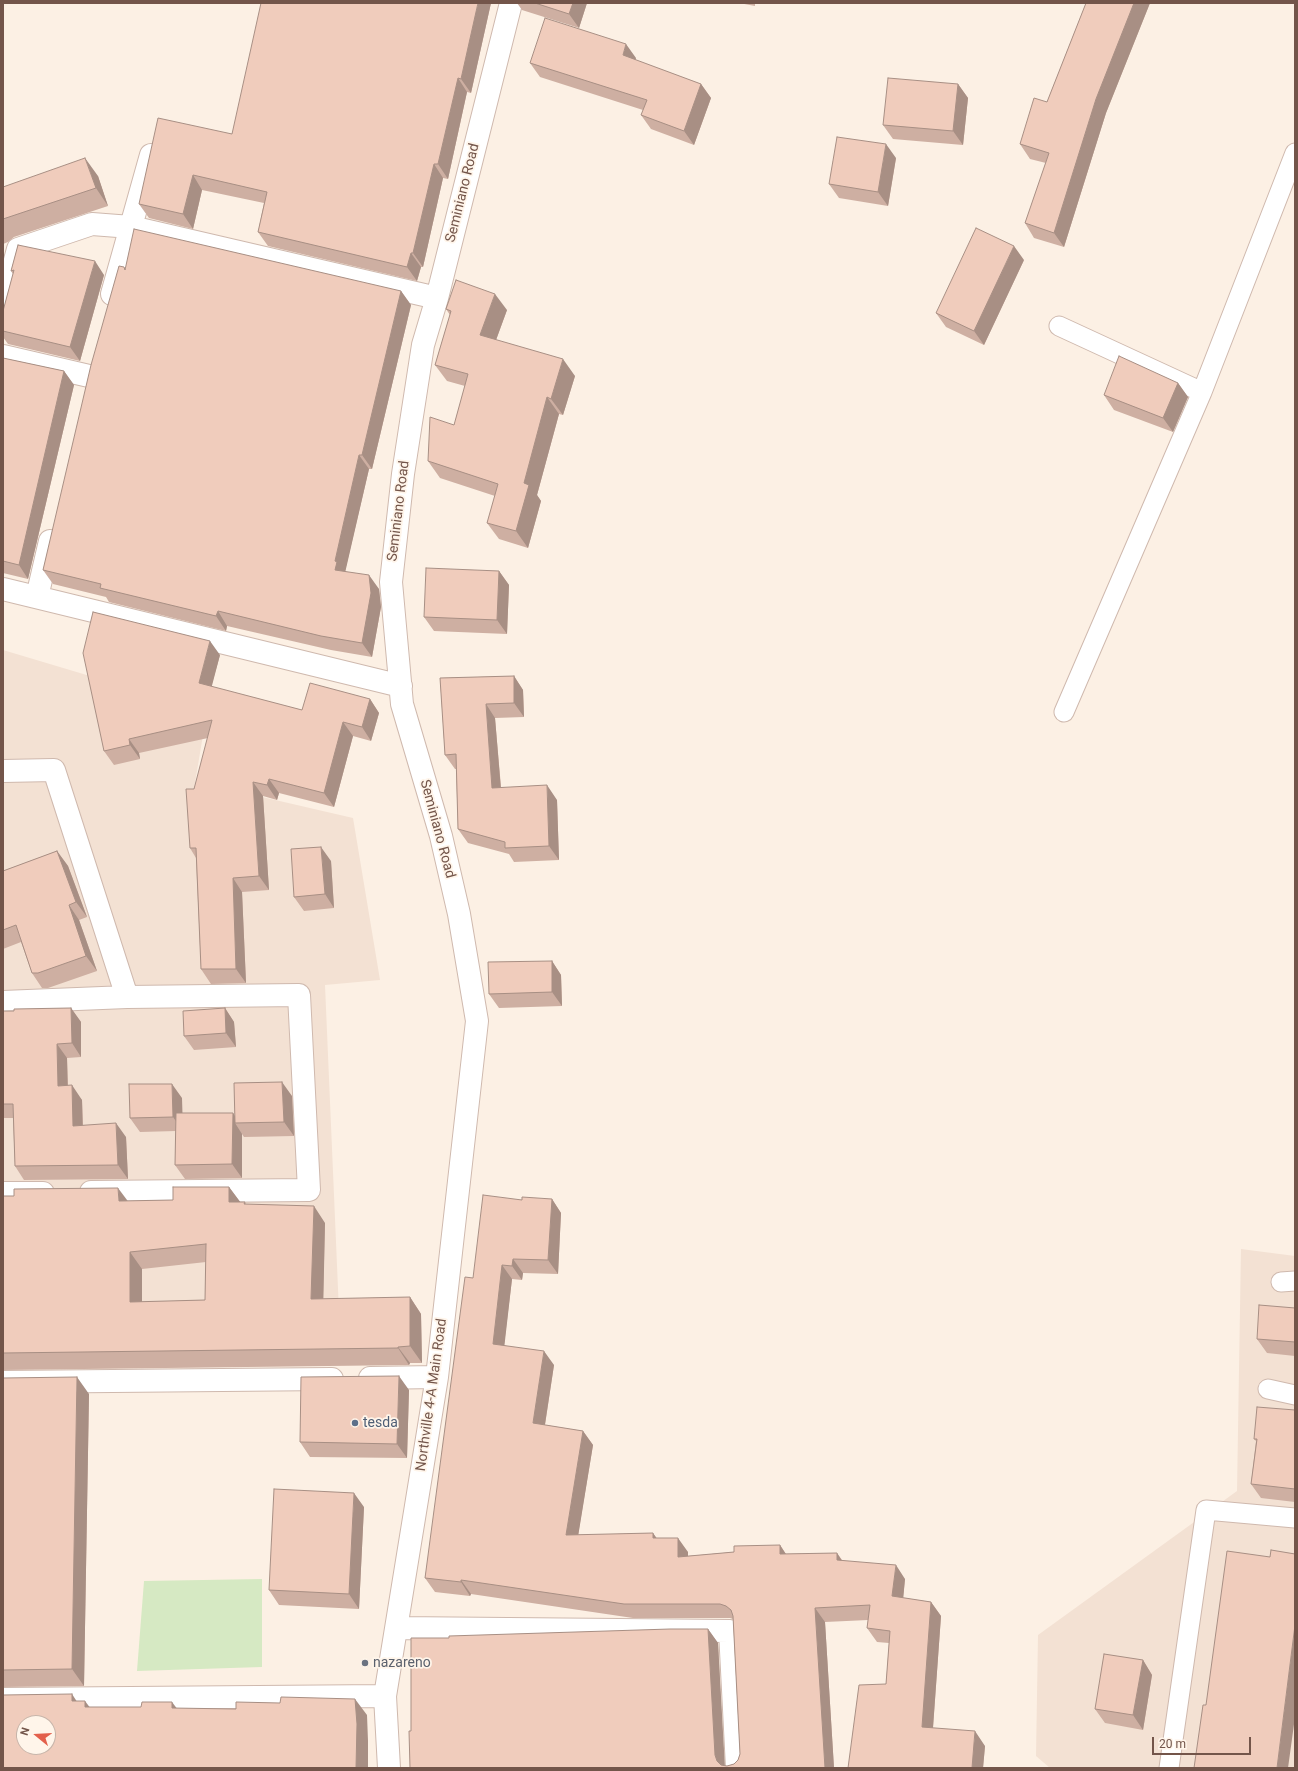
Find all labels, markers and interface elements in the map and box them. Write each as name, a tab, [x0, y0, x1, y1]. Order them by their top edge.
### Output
street label: Seminiano Road	[443, 142, 483, 244]
street label: Seminiano Road	[384, 460, 414, 562]
street label: Seminiano Road	[416, 778, 458, 880]
street label: Northville 4-A Main Road	[413, 1318, 451, 1472]
place label: tesda	[363, 1415, 398, 1431]
marker: tesda	[350, 1418, 360, 1428]
place label: nazareno	[373, 1655, 431, 1671]
marker: nazareno	[360, 1658, 370, 1668]
north arrow	[16, 1715, 56, 1755]
text: N	[18, 1726, 32, 1737]
scale bar	[1154, 1729, 1253, 1755]
text: 20 m	[1159, 1737, 1186, 1751]

